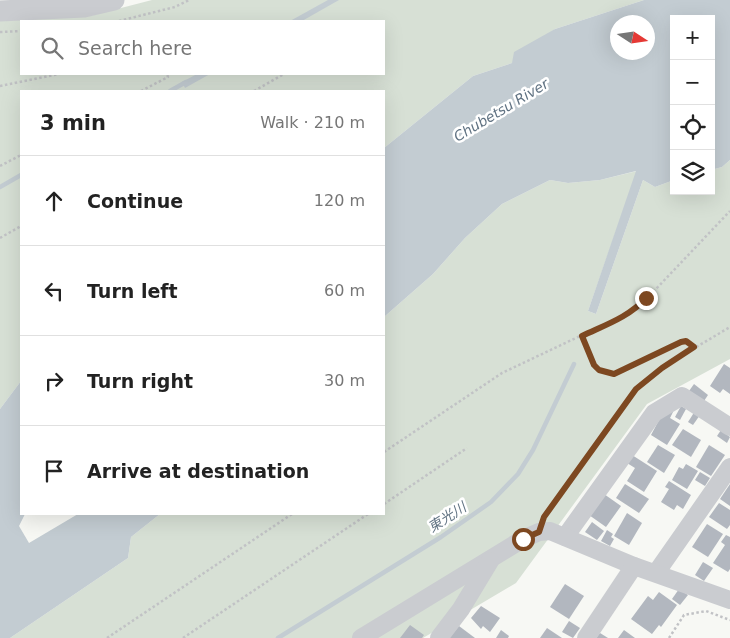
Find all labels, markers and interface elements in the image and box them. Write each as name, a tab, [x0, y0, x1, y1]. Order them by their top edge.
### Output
north arrow	[610, 15, 655, 60]
map controls	[670, 15, 715, 195]
button: +	[670, 15, 715, 60]
search box	[20, 20, 385, 75]
icon: search	[38, 34, 66, 62]
text: Search here	[78, 37, 192, 59]
button: −	[670, 60, 715, 105]
water label: Chubetsu River	[451, 75, 552, 145]
button: locate	[670, 105, 715, 150]
text: 3 min	[40, 111, 106, 135]
text: Walk · 210 m	[260, 113, 365, 132]
button: layers	[670, 150, 715, 195]
icon: ahead	[40, 187, 68, 215]
text: Continue	[87, 190, 183, 212]
text: 120 m	[314, 191, 365, 210]
icon: left	[40, 277, 68, 305]
text: Turn left	[87, 280, 178, 302]
text: 60 m	[324, 281, 365, 300]
route end	[635, 287, 658, 310]
icon: right	[40, 367, 68, 395]
text: Turn right	[87, 370, 193, 392]
text: 30 m	[324, 371, 365, 390]
icon: arrive	[40, 457, 68, 485]
text: Arrive at destination	[87, 460, 309, 482]
water label: 東光川	[425, 498, 471, 535]
route start	[512, 528, 535, 551]

